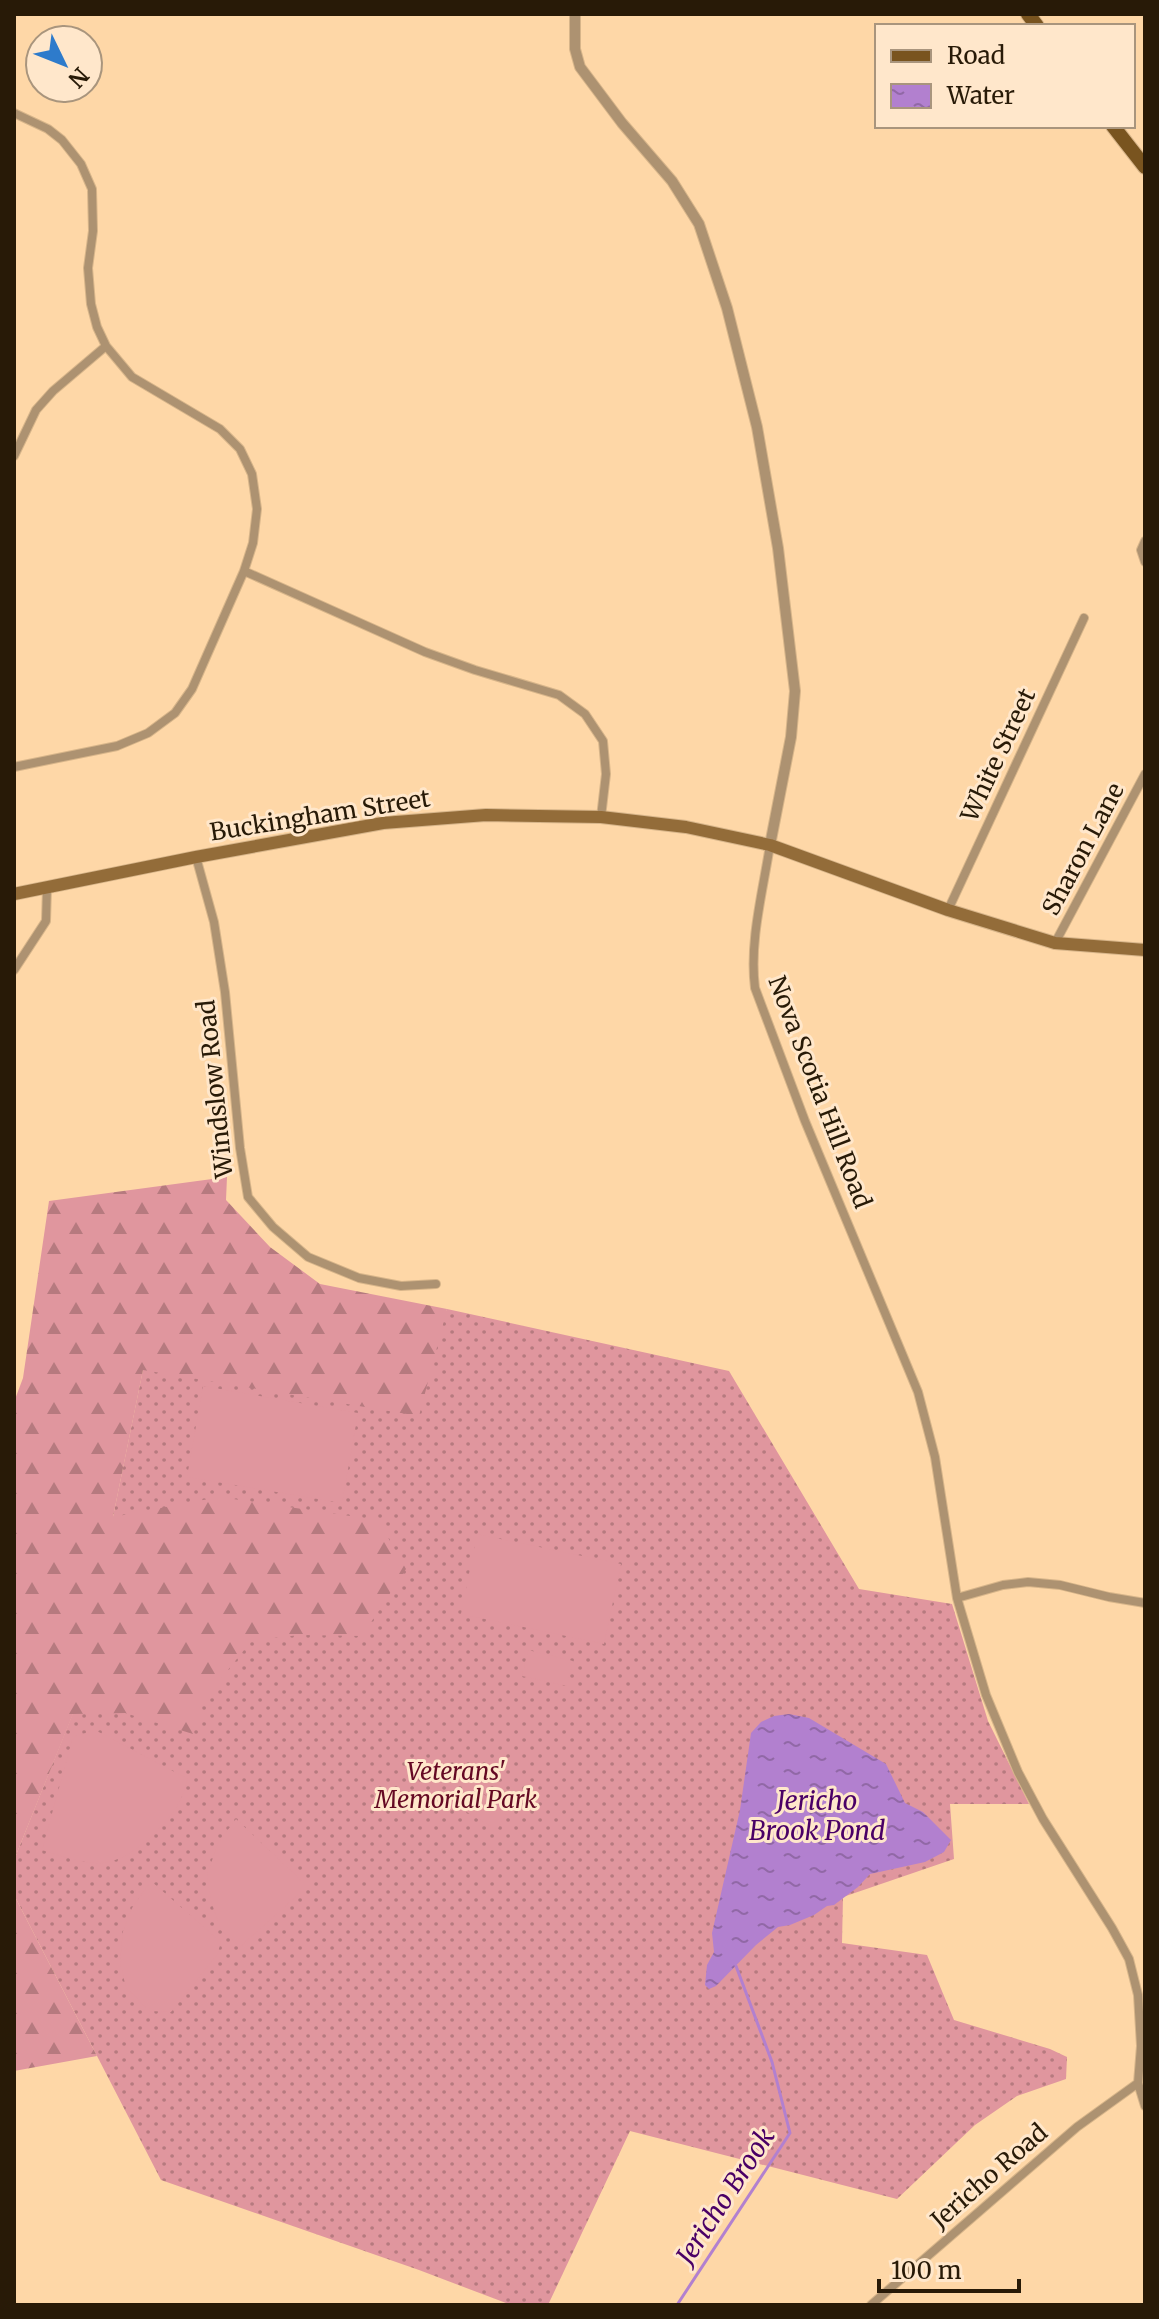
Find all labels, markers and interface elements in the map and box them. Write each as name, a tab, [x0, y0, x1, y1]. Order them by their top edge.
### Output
north arrow	[24, 24, 104, 104]
legend	[875, 24, 1135, 128]
text: Road	[947, 40, 1005, 71]
text: N	[62, 62, 95, 94]
text: Water	[946, 80, 1015, 111]
street label: White Street	[953, 683, 1043, 827]
street label: Sharon Lane	[1035, 777, 1131, 921]
street label: Buckingham Street	[208, 782, 433, 848]
street label: Nova Scotia Hill Road	[761, 971, 879, 1213]
street label: Windslow Road	[190, 998, 240, 1181]
park label: Veterans' Memorial Park	[374, 1756, 537, 1815]
water label: Jericho Brook Pond	[749, 1784, 885, 1847]
street label: Jericho Road	[923, 2117, 1054, 2236]
water label: Jericho Brook	[667, 2122, 781, 2273]
scale bar	[879, 2243, 1019, 2293]
text: 100 m	[891, 2255, 962, 2286]

